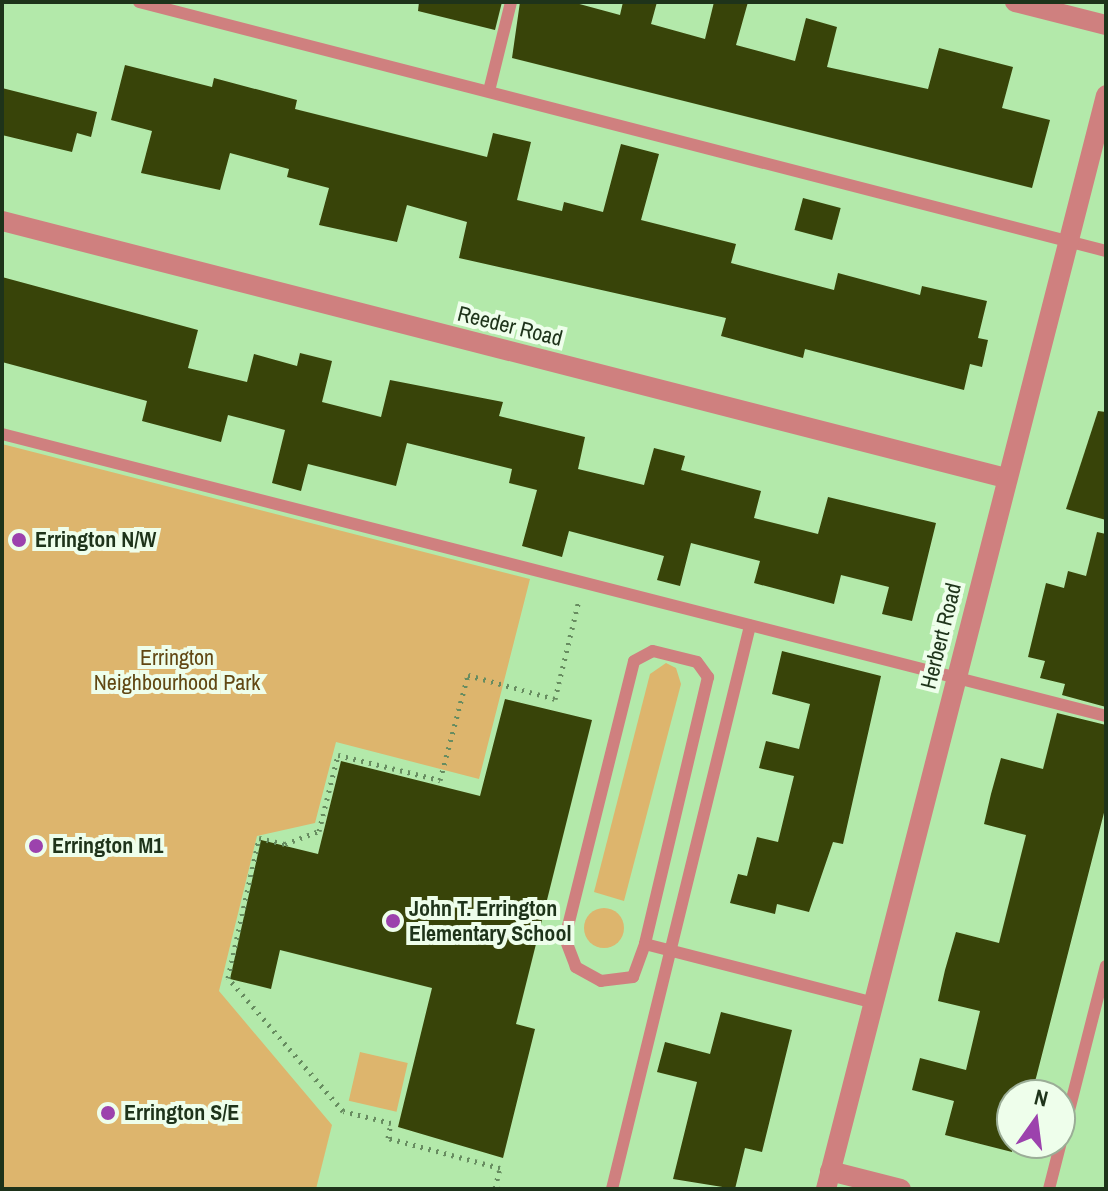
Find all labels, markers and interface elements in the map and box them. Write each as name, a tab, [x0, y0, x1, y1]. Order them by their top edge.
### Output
street label: Reeder Road	[455, 300, 565, 352]
place label: Errington N/W	[35, 527, 156, 553]
marker: Errington N/W	[10, 531, 28, 549]
street label: Herbert Road	[915, 580, 967, 692]
park label: Errington Neighbourhood Park	[94, 644, 260, 696]
place label: Errington M1	[52, 833, 163, 859]
marker: Errington M1	[27, 837, 45, 855]
place label: John T. Errington Elementary School	[409, 895, 571, 946]
marker: John T. Errington Elementary School	[384, 912, 402, 930]
north arrow	[996, 1079, 1076, 1159]
text: N	[1031, 1082, 1051, 1114]
place label: Errington S/E	[124, 1100, 239, 1126]
marker: Errington S/E	[99, 1104, 117, 1122]

